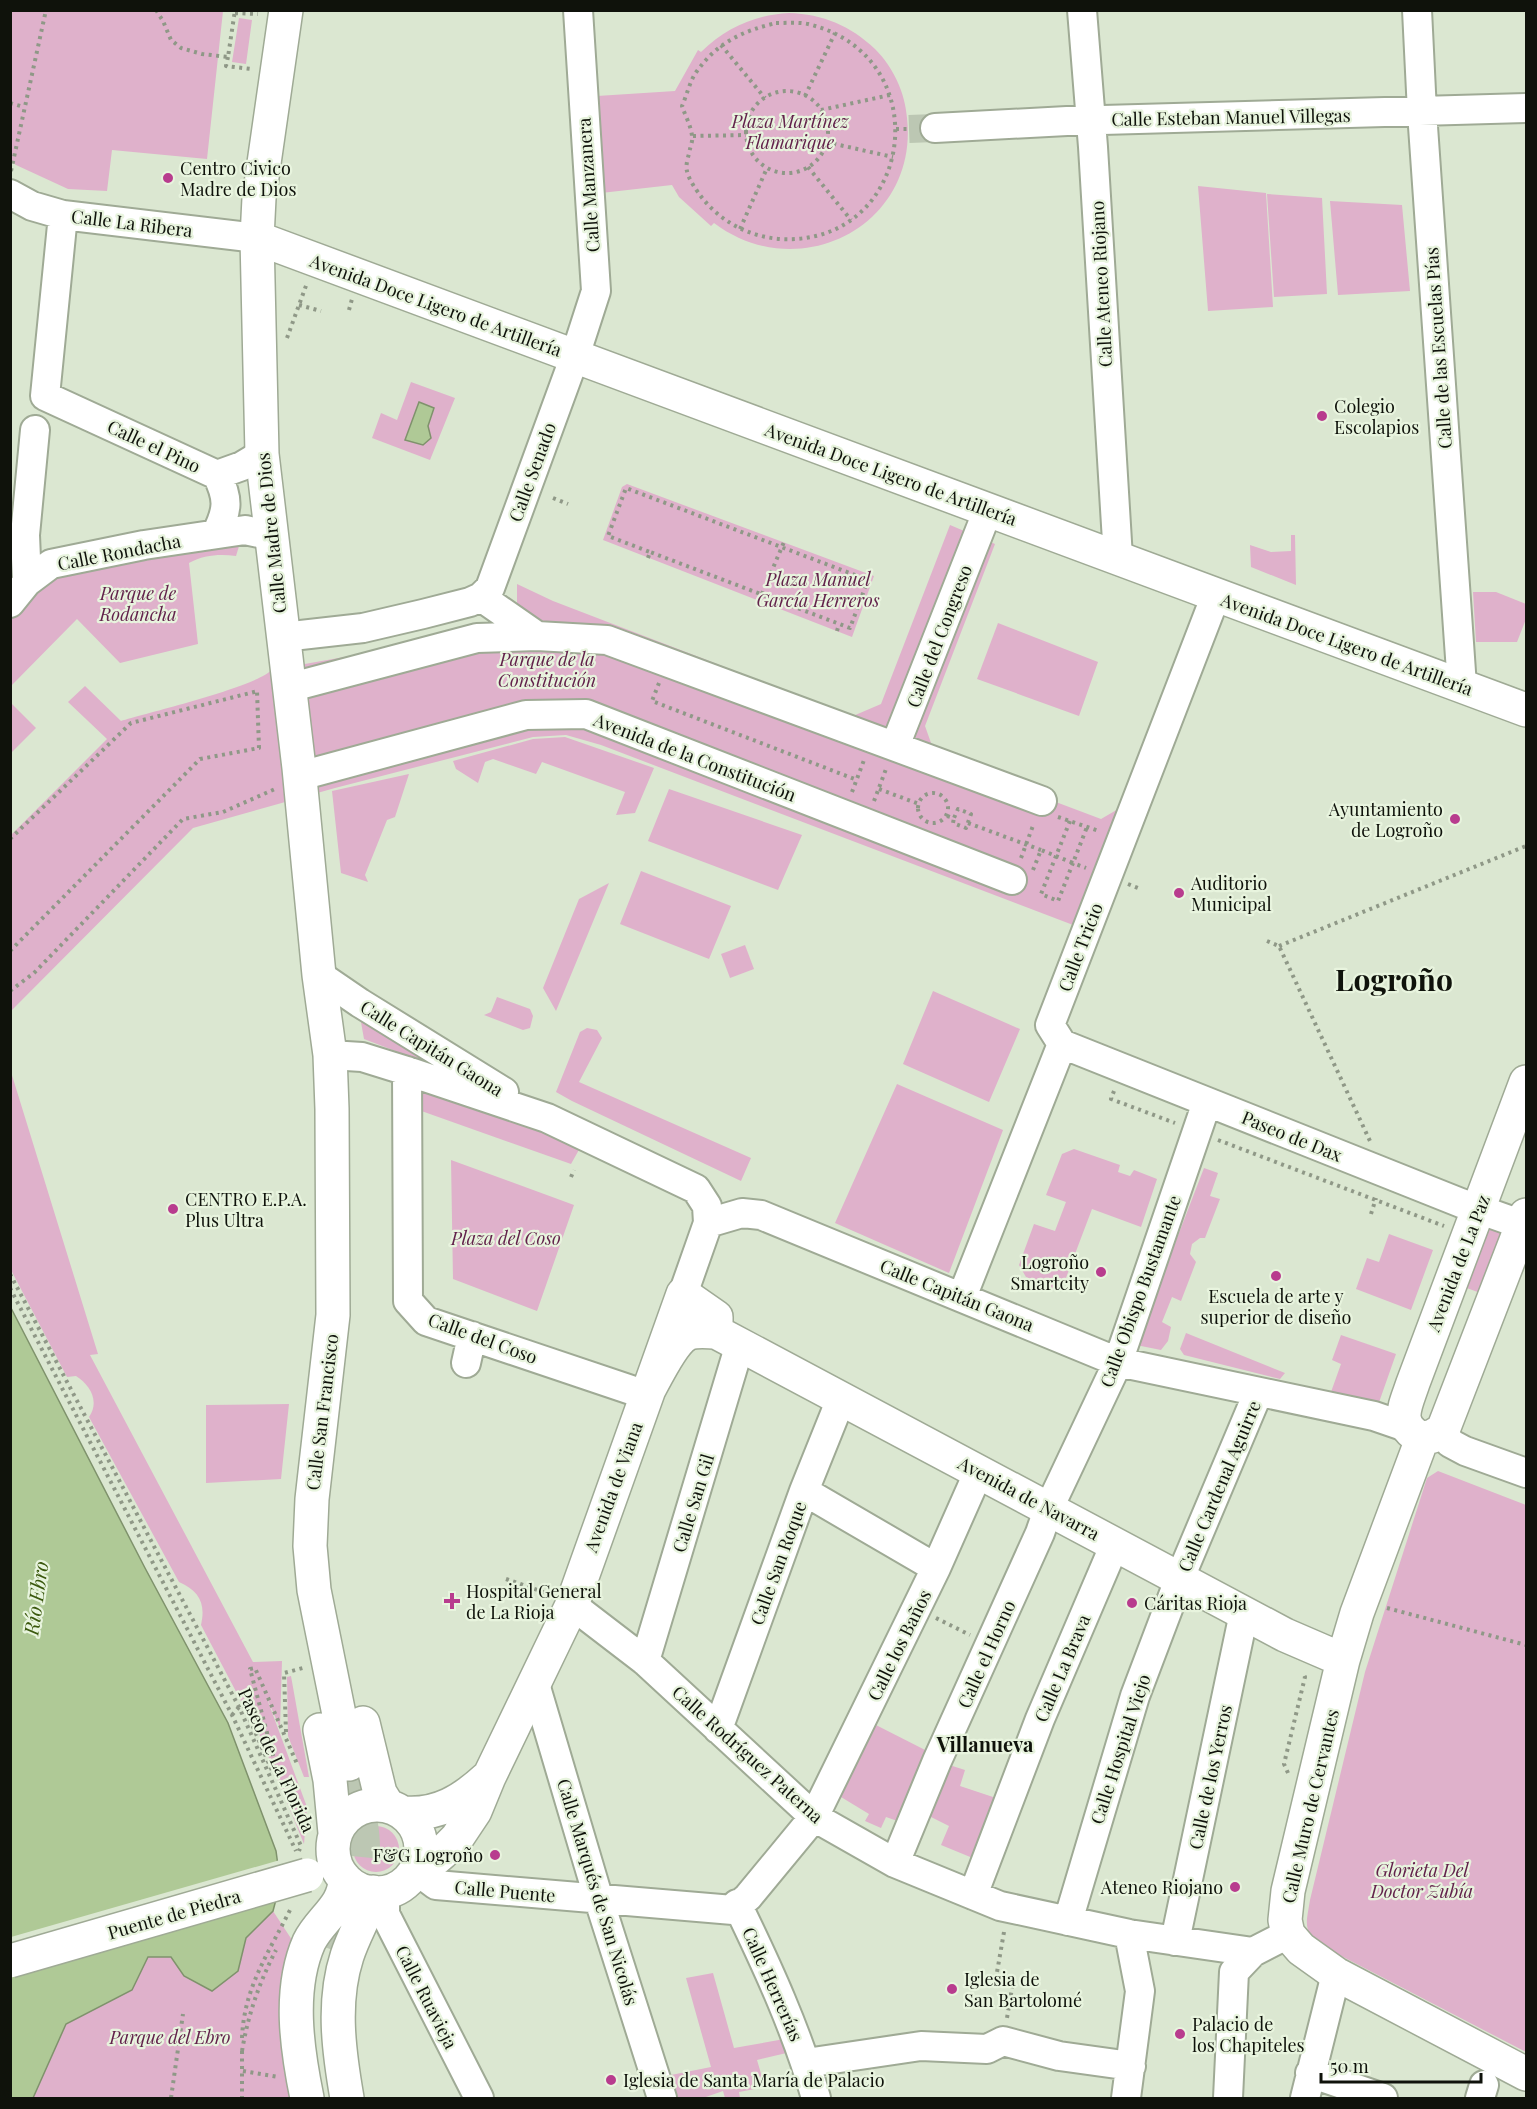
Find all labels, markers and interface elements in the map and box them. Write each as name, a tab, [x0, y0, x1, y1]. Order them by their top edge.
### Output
street label: Calle Esteban Manuel Villegas	[1111, 103, 1351, 131]
park label: Plaza Martínez Flamarique	[731, 109, 849, 154]
street label: Calle Manzanera	[571, 117, 605, 253]
place label: Centro Civico Madre de Dios	[180, 156, 297, 201]
marker: Centro Civico Madre de Dios	[161, 171, 175, 185]
street label: Calle Ateneo Riojano	[1085, 200, 1117, 368]
street label: Calle La Ribera	[70, 204, 194, 242]
street label: Calle de las Escuelas Pías	[1419, 246, 1457, 450]
street label: Avenida Doce Ligero de Artillería	[306, 248, 565, 362]
place label: Colegio Escolapios	[1334, 394, 1419, 439]
marker: Colegio Escolapios	[1315, 409, 1329, 423]
street label: Calle el Pino	[104, 414, 205, 478]
street label: Avenida Doce Ligero de Artillería	[761, 417, 1020, 531]
street label: Calle Senado	[503, 419, 561, 525]
street label: Calle Madre de Dios	[251, 451, 291, 615]
street label: Calle Rondacha	[55, 528, 183, 576]
street label: Calle del Congreso	[901, 561, 977, 711]
park label: Plaza Manuel García Herreros	[756, 567, 880, 612]
park label: Parque de Rodancha	[98, 581, 177, 626]
street label: Avenida Doce Ligero de Artillería	[1217, 587, 1476, 701]
park label: Parque de la Constitución	[498, 647, 596, 692]
street label: Avenida de la Constitución	[589, 707, 800, 807]
place label: Ayuntamiento de Logroño	[1328, 797, 1443, 842]
marker: Ayuntamiento de Logroño	[1448, 812, 1462, 826]
place label: Auditorio Municipal	[1190, 871, 1272, 916]
marker: Auditorio Municipal	[1172, 886, 1186, 900]
street label: Calle Tricio	[1052, 899, 1108, 995]
district label: Logroño	[1335, 959, 1453, 999]
street label: Calle Capitán Gaona	[356, 994, 508, 1102]
street label: Paseo de Dax	[1238, 1105, 1346, 1167]
place label: CENTRO E.P.A. Plus Ultra	[185, 1187, 307, 1232]
street label: Avenida de La Paz	[1421, 1191, 1495, 1336]
street label: Calle Obispo Bustamante	[1094, 1192, 1186, 1390]
marker: CENTRO E.P.A. Plus Ultra	[166, 1202, 180, 1216]
park label: Plaza del Coso	[450, 1226, 561, 1250]
place label: Logroño Smartcity	[1010, 1250, 1089, 1295]
street label: Calle Capitán Gaona	[877, 1253, 1037, 1337]
marker: Logroño Smartcity	[1094, 1265, 1108, 1279]
marker: Escuela de arte y superior de diseño	[1269, 1269, 1283, 1283]
place label: Escuela de arte y superior de diseño	[1201, 1284, 1352, 1329]
street label: Calle del Coso	[425, 1307, 541, 1369]
street label: Calle San Francisco	[300, 1332, 344, 1492]
street label: Calle Cardenal Aguirre	[1172, 1397, 1266, 1575]
street label: Avenida de Viana	[578, 1418, 648, 1556]
street label: Avenida de Navarra	[953, 1450, 1104, 1545]
street label: Calle San Gil	[667, 1451, 719, 1555]
street label: Calle San Roque	[744, 1498, 812, 1628]
water label: Río Ebro	[16, 1559, 54, 1638]
place label: Hospital General de La Rioja	[466, 1579, 602, 1624]
street label: Calle los Baños	[862, 1585, 936, 1705]
place label: Cáritas Rioja	[1144, 1591, 1247, 1615]
marker: Hospital General de La Rioja	[443, 1592, 461, 1610]
street label: Calle el Horno	[952, 1596, 1021, 1712]
marker: Cáritas Rioja	[1125, 1596, 1139, 1610]
street label: Calle La Brava	[1029, 1611, 1095, 1725]
street label: Calle Hospital Viejo	[1084, 1671, 1156, 1827]
street label: Calle Rodríguez Paterna	[668, 1680, 829, 1828]
street label: Paseo de La Florida	[233, 1684, 321, 1836]
street label: Calle de los Yerros	[1183, 1702, 1237, 1852]
street label: Calle Muro de Cervantes	[1276, 1707, 1344, 1905]
district label: Villanueva	[936, 1730, 1034, 1757]
street label: Calle Marqués de San Nicolás	[552, 1776, 644, 2008]
place label: F&G Logroño	[373, 1843, 483, 1867]
marker: F&G Logroño	[488, 1848, 502, 1862]
park label: Glorieta Del Doctor Zubía	[1370, 1858, 1473, 1903]
street label: Calle Puente	[453, 1875, 557, 1907]
place label: Ateneo Riojano	[1100, 1875, 1223, 1899]
marker: Ateneo Riojano	[1228, 1880, 1242, 1894]
street label: Puente de Piedra	[105, 1884, 243, 1944]
street label: Calle Herrerías	[737, 1923, 809, 2045]
street label: Calle Ruavieja	[391, 1941, 463, 2053]
place label: Iglesia de San Bartolomé	[964, 1967, 1082, 2012]
marker: Iglesia de San Bartolomé	[945, 1982, 959, 1996]
place label: Palacio de los Chapiteles	[1192, 2012, 1305, 2057]
park label: Parque del Ebro	[108, 2025, 231, 2049]
marker: Palacio de los Chapiteles	[1173, 2027, 1187, 2041]
scale bar	[1321, 2046, 1482, 2084]
text: 50 m	[1330, 2054, 1369, 2078]
place label: Iglesia de Santa María de Palacio	[623, 2068, 885, 2092]
marker: Iglesia de Santa María de Palacio	[604, 2073, 618, 2087]

